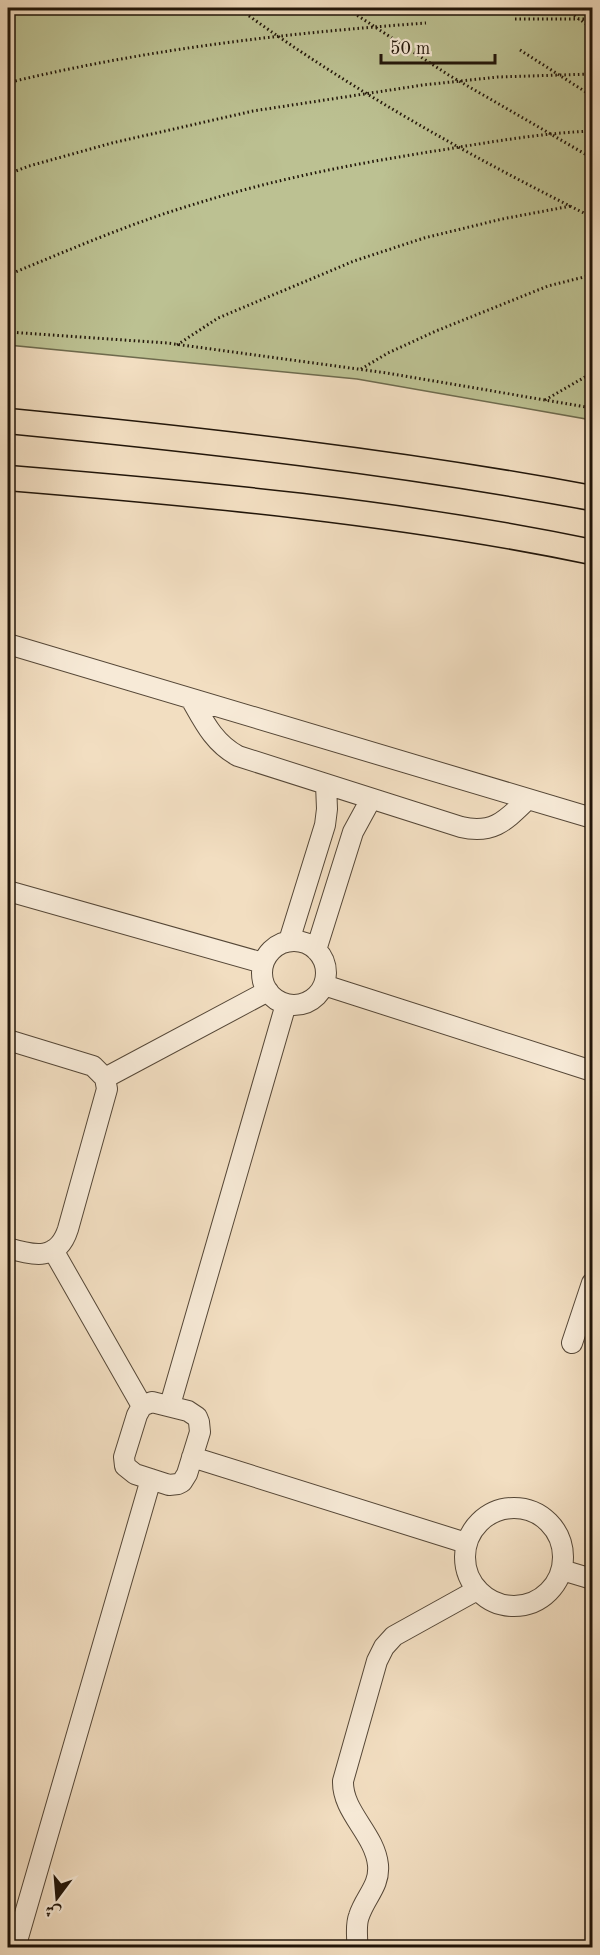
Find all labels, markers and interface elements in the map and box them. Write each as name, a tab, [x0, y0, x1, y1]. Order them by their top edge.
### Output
scale bar	[381, 27, 495, 65]
text: 50 m	[390, 40, 430, 58]
north arrow	[27, 1868, 87, 1928]
text: ش	[44, 1901, 63, 1920]

